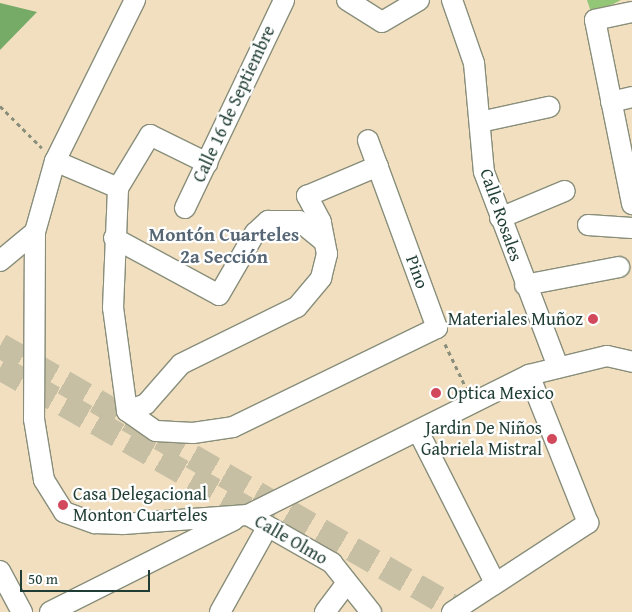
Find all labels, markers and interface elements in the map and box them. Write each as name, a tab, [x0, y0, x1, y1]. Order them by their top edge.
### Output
street label: Calle 16 de Septiembre	[188, 22, 280, 186]
street label: Calle Rosales	[475, 166, 527, 264]
district label: Montón Cuarteles 2a Sección	[149, 224, 299, 268]
street label: Pino	[401, 252, 433, 292]
place label: Materiales Muñoz	[448, 308, 583, 330]
marker: Materiales Muñoz	[587, 313, 599, 325]
place label: Optica Mexico	[447, 382, 554, 404]
marker: Optica Mexico	[429, 386, 443, 400]
place label: Jardin De Niños Gabriela Mistral	[421, 418, 542, 460]
marker: Jardin De Niños Gabriela Mistral	[546, 433, 558, 445]
place label: Casa Delegacional Monton Cuarteles	[73, 484, 208, 526]
marker: Casa Delegacional Monton Cuarteles	[57, 499, 69, 511]
street label: Calle Olmo	[251, 510, 331, 570]
scale bar	[22, 560, 152, 592]
text: 50 m	[28, 568, 58, 589]

